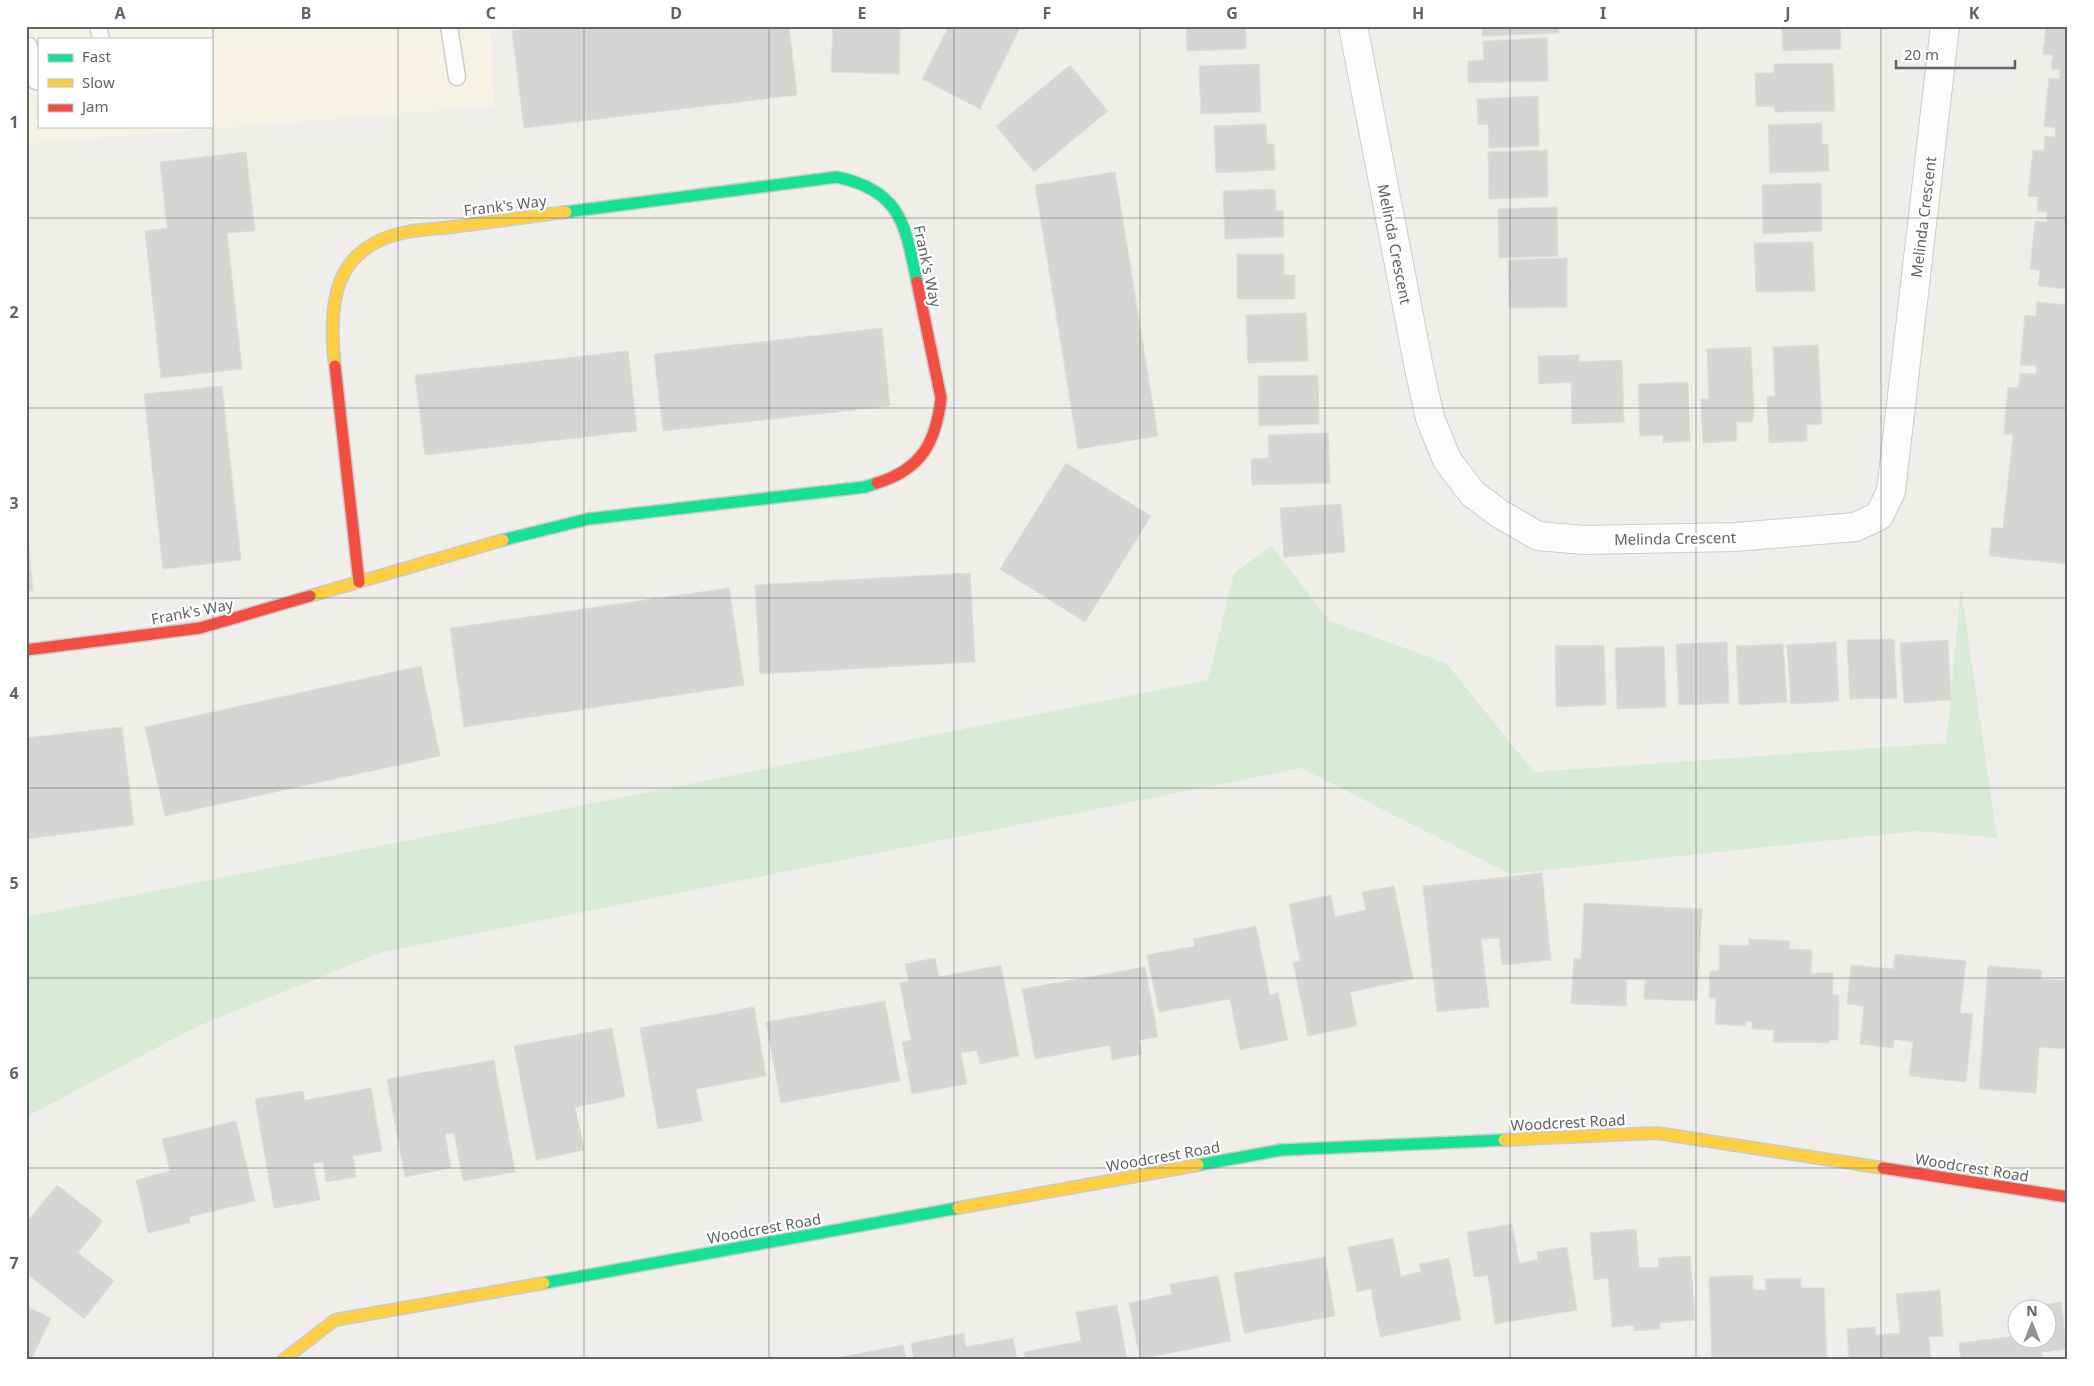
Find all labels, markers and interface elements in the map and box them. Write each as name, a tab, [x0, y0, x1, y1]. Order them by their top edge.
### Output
text: A	[114, 2, 126, 24]
text: B	[301, 2, 311, 24]
text: C	[486, 2, 496, 24]
text: D	[670, 2, 682, 24]
text: E	[858, 2, 867, 24]
text: F	[1043, 2, 1051, 24]
text: G	[1226, 2, 1238, 24]
text: H	[1412, 2, 1424, 24]
text: I	[1600, 2, 1606, 24]
text: J	[1783, 2, 1791, 24]
text: K	[1969, 2, 1980, 24]
legend	[38, 38, 212, 128]
scale bar	[1896, 38, 2015, 70]
text: 20 m	[1904, 44, 1939, 64]
text: Fast	[82, 46, 111, 66]
text: Slow	[82, 72, 115, 92]
text: Jam	[80, 96, 109, 116]
text: 1	[9, 111, 19, 133]
street label: Melinda Crescent	[1906, 155, 1940, 279]
street label: Melinda Crescent	[1374, 182, 1417, 306]
street label: Frank's Way	[463, 190, 548, 220]
street label: Frank's Way	[910, 223, 946, 309]
text: 2	[9, 301, 19, 323]
text: 3	[9, 492, 19, 514]
street label: Melinda Crescent	[1614, 527, 1737, 549]
street label: Frank's Way	[149, 593, 235, 629]
text: 4	[9, 682, 19, 704]
text: 5	[9, 872, 19, 894]
text: 6	[9, 1062, 19, 1084]
street label: Woodcrest Road	[1510, 1109, 1626, 1135]
street label: Woodcrest Road	[1105, 1136, 1221, 1176]
street label: Woodcrest Road	[1914, 1148, 2030, 1186]
street label: Woodcrest Road	[706, 1208, 822, 1248]
text: 7	[9, 1252, 19, 1274]
north arrow	[2006, 1298, 2056, 1348]
text: N	[2026, 1301, 2038, 1320]

